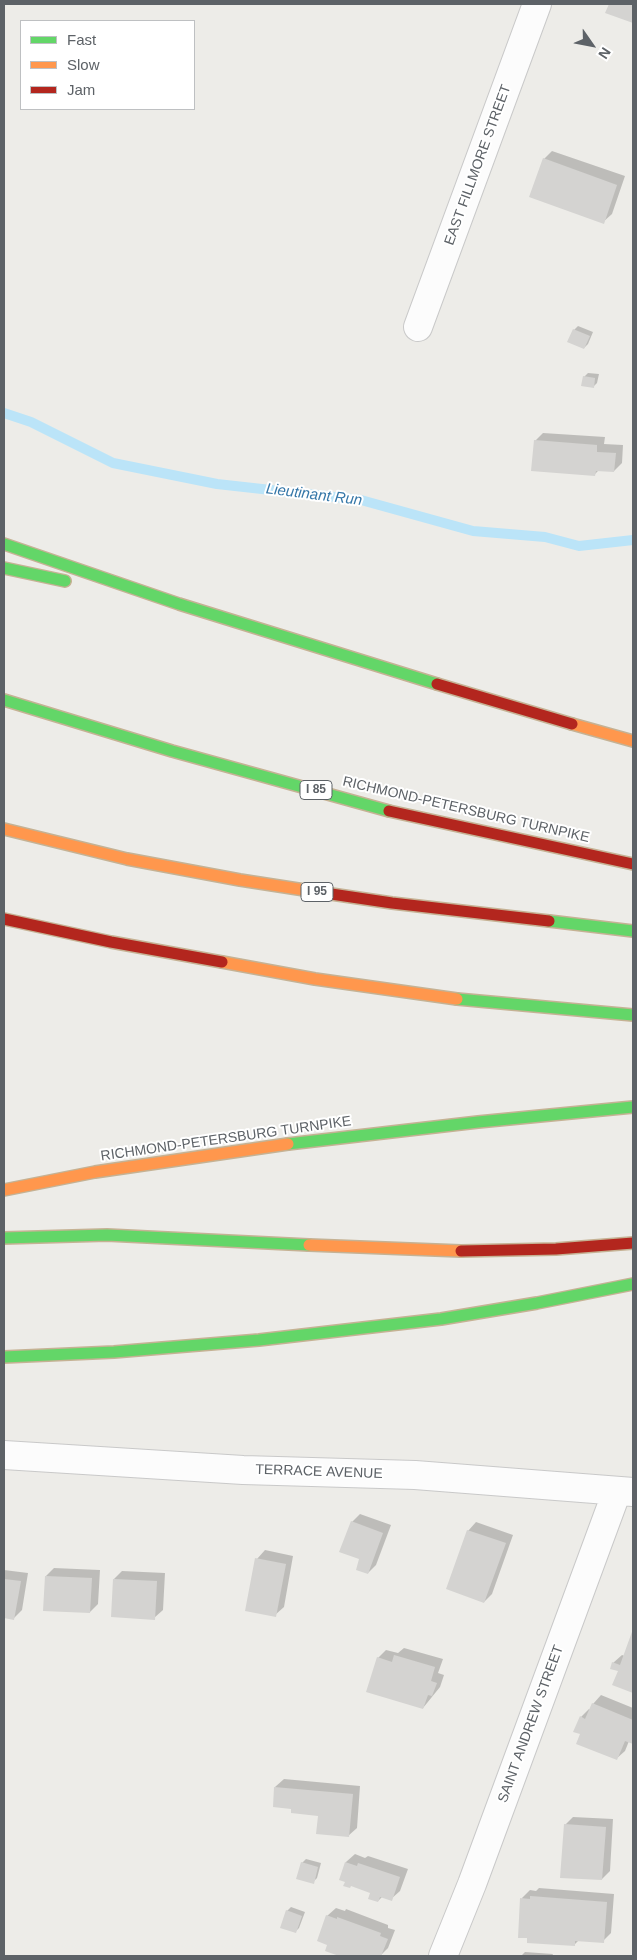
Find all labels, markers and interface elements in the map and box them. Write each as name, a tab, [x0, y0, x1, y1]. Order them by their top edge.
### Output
legend	[20, 20, 195, 110]
north arrow	[567, 20, 617, 70]
text: Fast	[67, 31, 96, 48]
text: N	[595, 45, 614, 62]
text: Slow	[67, 56, 100, 73]
text: Jam	[67, 81, 95, 98]
street label: EAST FILLMORE STREET	[441, 82, 515, 248]
water label: Lieutinant Run	[265, 480, 363, 510]
street label: RICHMOND-PETERSBURG TURNPIKE	[341, 773, 591, 847]
road number: I 85	[300, 780, 332, 800]
road number: I 95	[301, 882, 333, 902]
street label: RICHMOND-PETERSBURG TURNPIKE	[100, 1113, 352, 1165]
street label: TERRACE AVENUE	[255, 1461, 383, 1483]
street label: SAINT ANDREW STREET	[495, 1643, 567, 1805]

